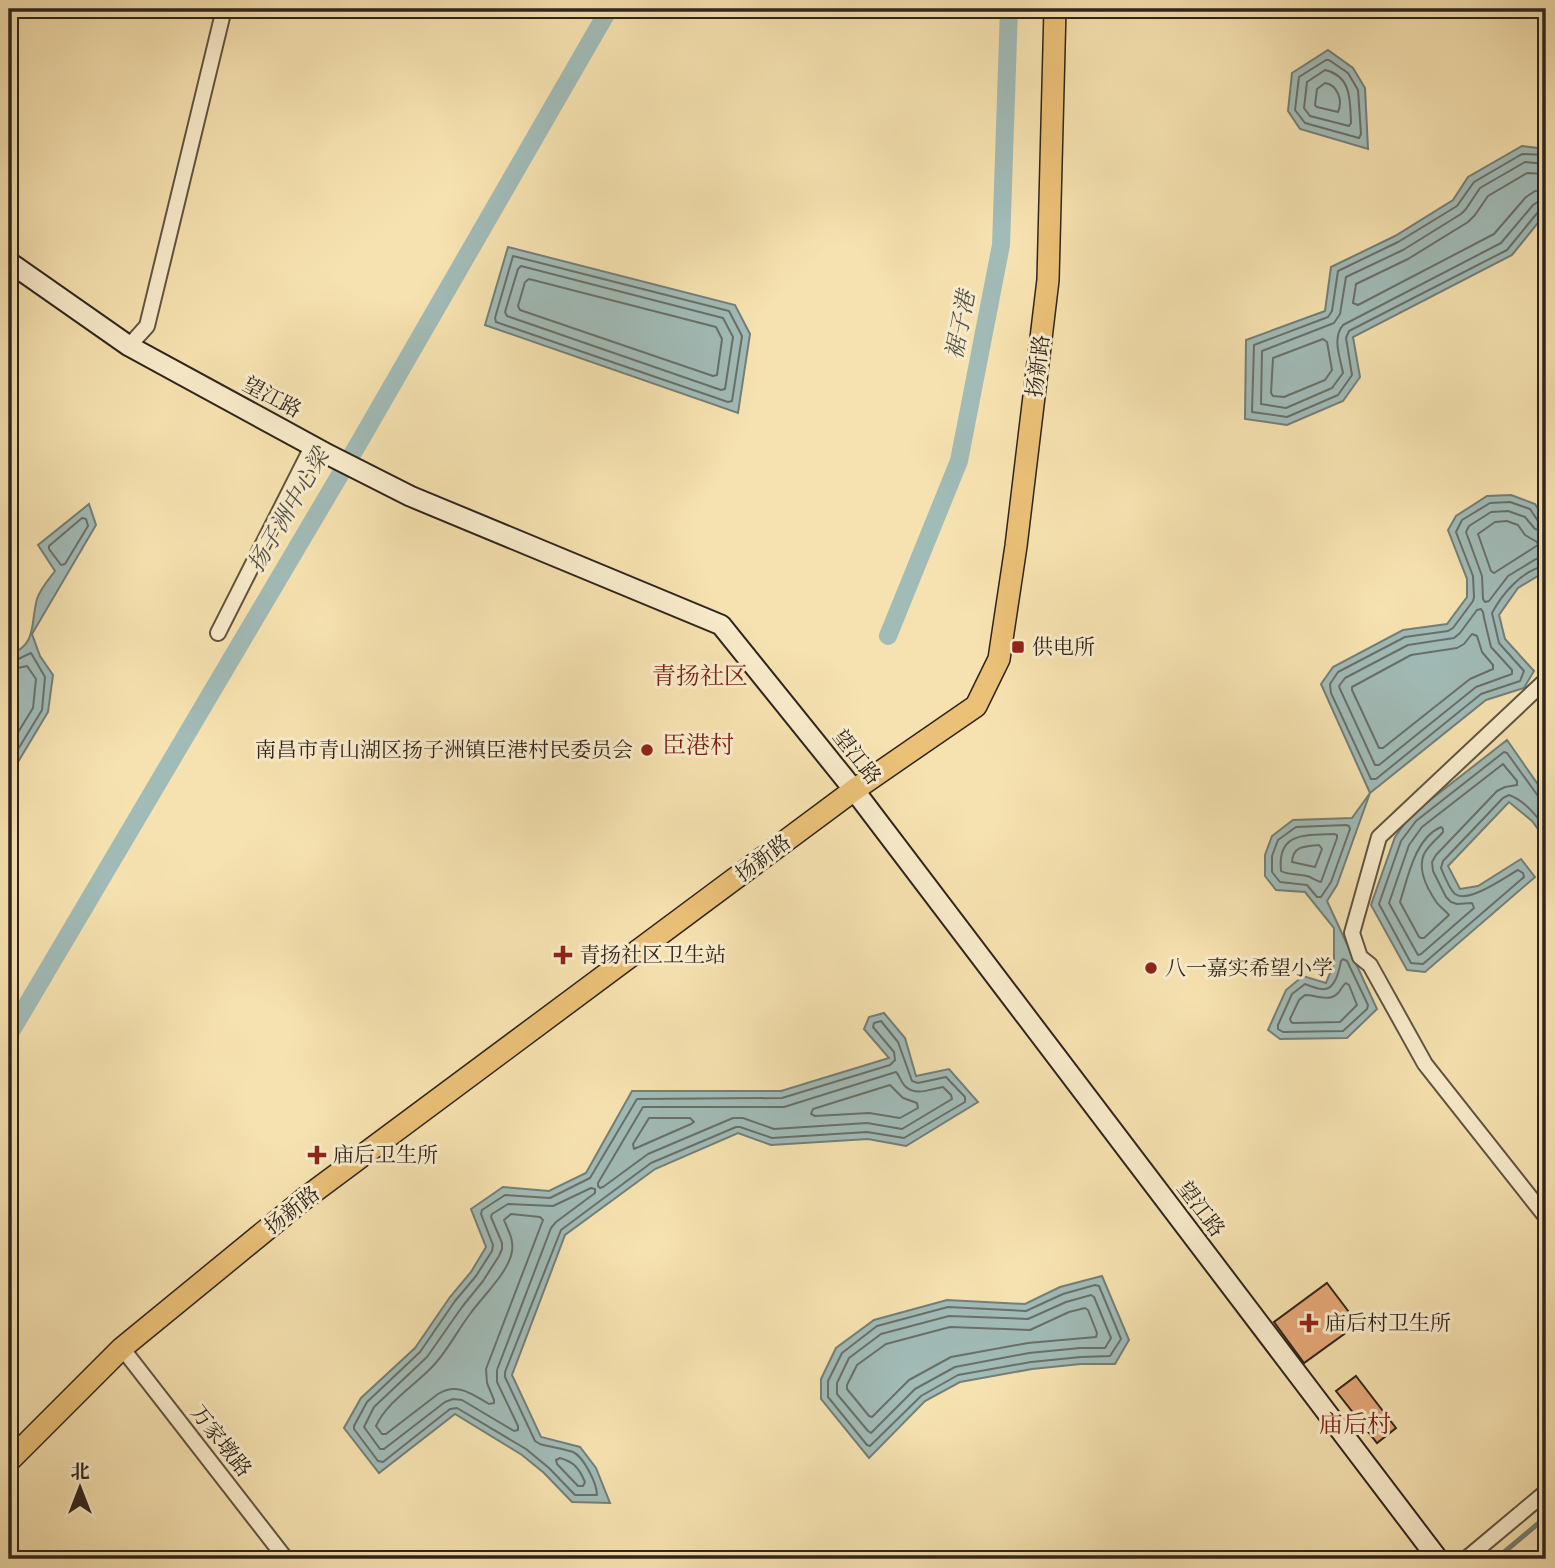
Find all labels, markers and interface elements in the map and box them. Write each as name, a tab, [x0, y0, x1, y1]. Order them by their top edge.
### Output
water label: 裾子港	[940, 286, 986, 362]
street label: 扬新路	[1021, 333, 1059, 399]
street label: 望江路	[236, 371, 306, 427]
water label: 扬子洲中心梁	[241, 441, 340, 579]
place label: 供电所	[1032, 634, 1095, 664]
marker: 供电所	[1010, 639, 1026, 655]
district label: 青扬社区	[652, 661, 748, 695]
street label: 望江路	[824, 724, 887, 792]
district label: 臣港村	[662, 730, 734, 764]
place label: 南昌市青山湖区扬子洲镇臣港村民委员会	[255, 737, 633, 767]
marker: 南昌市青山湖区扬子洲镇臣港村民委员会	[639, 742, 655, 758]
street label: 扬新路	[730, 829, 798, 891]
place label: 青扬社区卫生站	[579, 942, 726, 972]
marker: 青扬社区卫生站	[553, 945, 573, 965]
place label: 八一嘉实希望小学	[1165, 955, 1333, 985]
marker: 八一嘉实希望小学	[1143, 960, 1159, 976]
place label: 庙后卫生所	[333, 1142, 438, 1172]
marker: 庙后卫生所	[307, 1145, 327, 1165]
street label: 望江路	[1168, 1176, 1230, 1244]
street label: 扬新路	[259, 1180, 327, 1243]
place label: 庙后村卫生所	[1325, 1310, 1451, 1340]
marker: 庙后村卫生所	[1299, 1313, 1319, 1333]
street label: 万家墩路	[182, 1400, 257, 1485]
district label: 庙后村	[1319, 1409, 1391, 1443]
north arrow	[46, 1452, 116, 1522]
text: 北	[70, 1460, 90, 1487]

